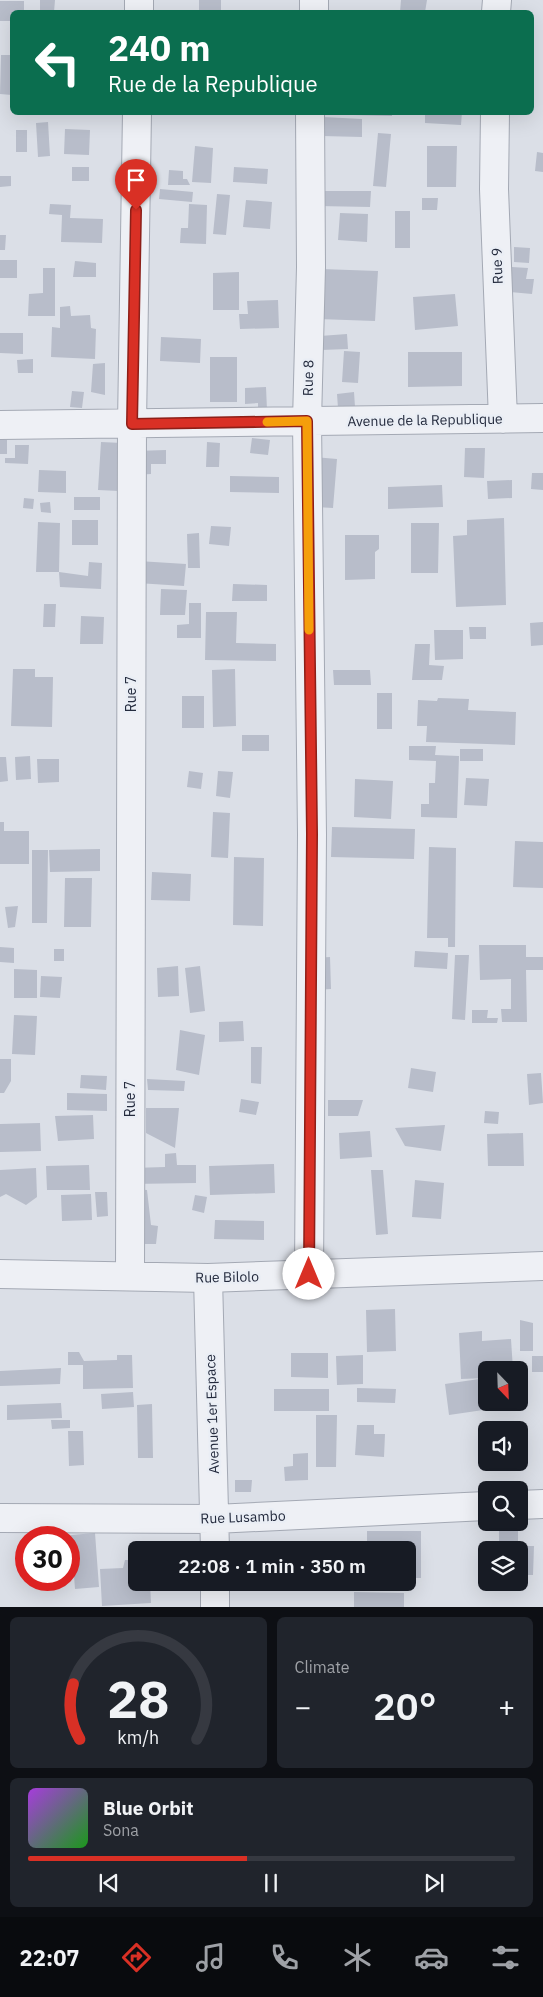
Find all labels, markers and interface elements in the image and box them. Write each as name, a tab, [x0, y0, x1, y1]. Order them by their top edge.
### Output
text: 240 m	[108, 25, 211, 71]
icon: left	[25, 30, 90, 95]
text: Rue de la Republique	[108, 69, 317, 98]
pin	[115, 159, 157, 210]
icon: arrive	[122, 166, 150, 194]
street label: Rue 9	[487, 248, 507, 284]
street label: Rue 8	[299, 360, 317, 396]
street label: Avenue de la Republique	[347, 410, 503, 430]
street label: Rue 7	[122, 676, 140, 712]
street label: Rue 7	[121, 1081, 139, 1117]
position arrow	[282, 1247, 334, 1299]
street label: Rue Bilolo	[195, 1267, 259, 1287]
street label: Avenue 1er Espace	[201, 1354, 223, 1474]
north arrow	[478, 1361, 528, 1411]
map controls	[478, 1361, 528, 1591]
button: sound	[478, 1421, 528, 1471]
button: search	[478, 1481, 528, 1531]
street label: Rue Lusambo	[200, 1507, 286, 1527]
speed limit sign: 30	[15, 1526, 80, 1591]
button: layers	[478, 1541, 528, 1591]
text: 22:08 · 1 min · 350 m	[178, 1554, 366, 1578]
text: Climate	[295, 1657, 350, 1677]
text: 28	[107, 1665, 169, 1732]
text: 20°	[373, 1681, 436, 1730]
text: −	[295, 1688, 311, 1725]
text: +	[498, 1688, 515, 1725]
text: km/h	[117, 1726, 159, 1749]
text: Blue Orbit	[103, 1796, 193, 1820]
text: Sona	[103, 1820, 139, 1840]
icon: previous	[95, 1869, 123, 1897]
icon: pause	[257, 1869, 285, 1897]
icon: next	[420, 1869, 448, 1897]
icon: directions	[119, 1940, 154, 1975]
icon: music	[193, 1940, 228, 1975]
icon: phone	[267, 1940, 302, 1975]
icon: climate	[340, 1940, 375, 1975]
icon: car	[414, 1940, 449, 1975]
icon: filters	[488, 1940, 523, 1975]
text: 22:07	[19, 1943, 80, 1972]

